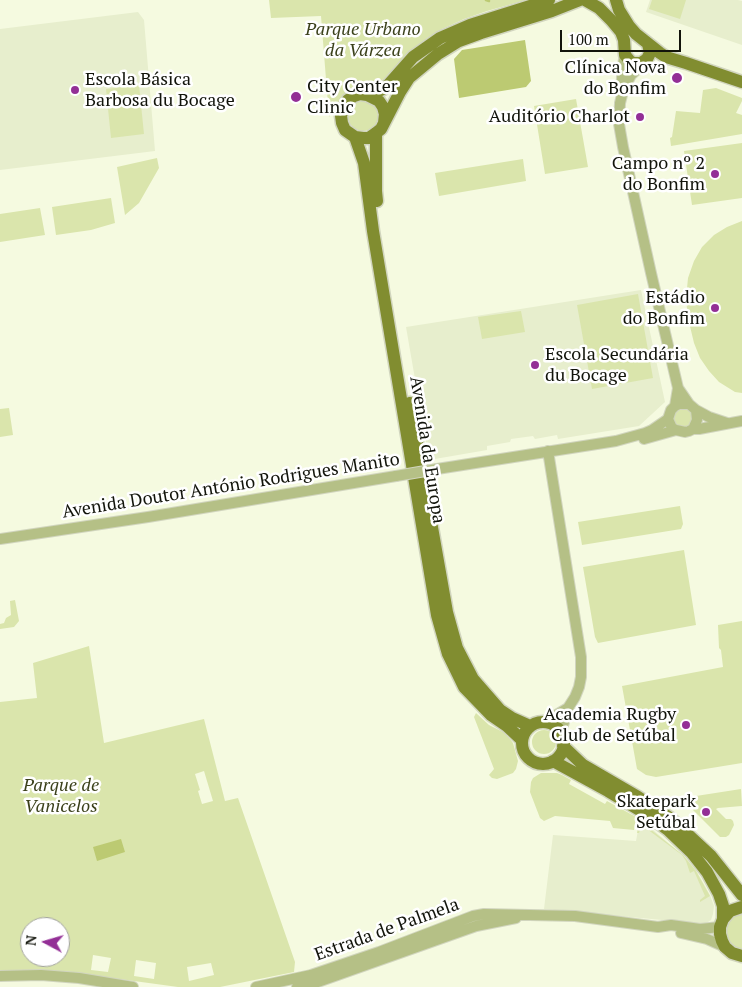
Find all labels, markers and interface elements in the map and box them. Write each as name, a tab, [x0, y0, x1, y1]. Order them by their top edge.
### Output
park label: Parque Urbano da Várzea	[305, 19, 421, 62]
scale bar	[562, 20, 683, 52]
text: 100 m	[568, 29, 609, 49]
place label: Clínica Nova do Bonfim	[565, 57, 666, 100]
place label: Escola Básica Barbosa du Bocage	[85, 69, 235, 112]
marker: Clínica Nova do Bonfim	[670, 71, 684, 85]
place label: City Center Clinic	[307, 76, 398, 118]
marker: Escola Básica Barbosa du Bocage	[69, 84, 81, 96]
marker: City Center Clinic	[289, 90, 303, 104]
place label: Auditório Charlot	[489, 106, 630, 128]
marker: Auditório Charlot	[634, 111, 646, 123]
place label: Campo nº 2 do Bonfim	[612, 153, 705, 195]
marker: Campo nº 2 do Bonfim	[709, 168, 721, 180]
place label: Estádio do Bonfim	[623, 287, 705, 330]
marker: Estádio do Bonfim	[709, 302, 721, 314]
place label: Escola Secundária du Bocage	[545, 344, 689, 386]
marker: Escola Secundária du Bocage	[529, 359, 541, 371]
street label: Avenida da Europa	[405, 375, 449, 525]
street label: Avenida Doutor António Rodrigues Manito	[61, 449, 401, 523]
place label: Academia Rugby Club de Setúbal	[544, 704, 676, 746]
marker: Academia Rugby Club de Setúbal	[680, 719, 692, 731]
park label: Parque de Vanicelos	[23, 775, 99, 818]
place label: Skatepark Setúbal	[617, 791, 696, 834]
marker: Skatepark Setúbal	[700, 806, 712, 818]
street label: Estrada de Palmela	[312, 894, 462, 966]
north arrow	[20, 917, 70, 967]
text: N	[21, 934, 41, 947]

